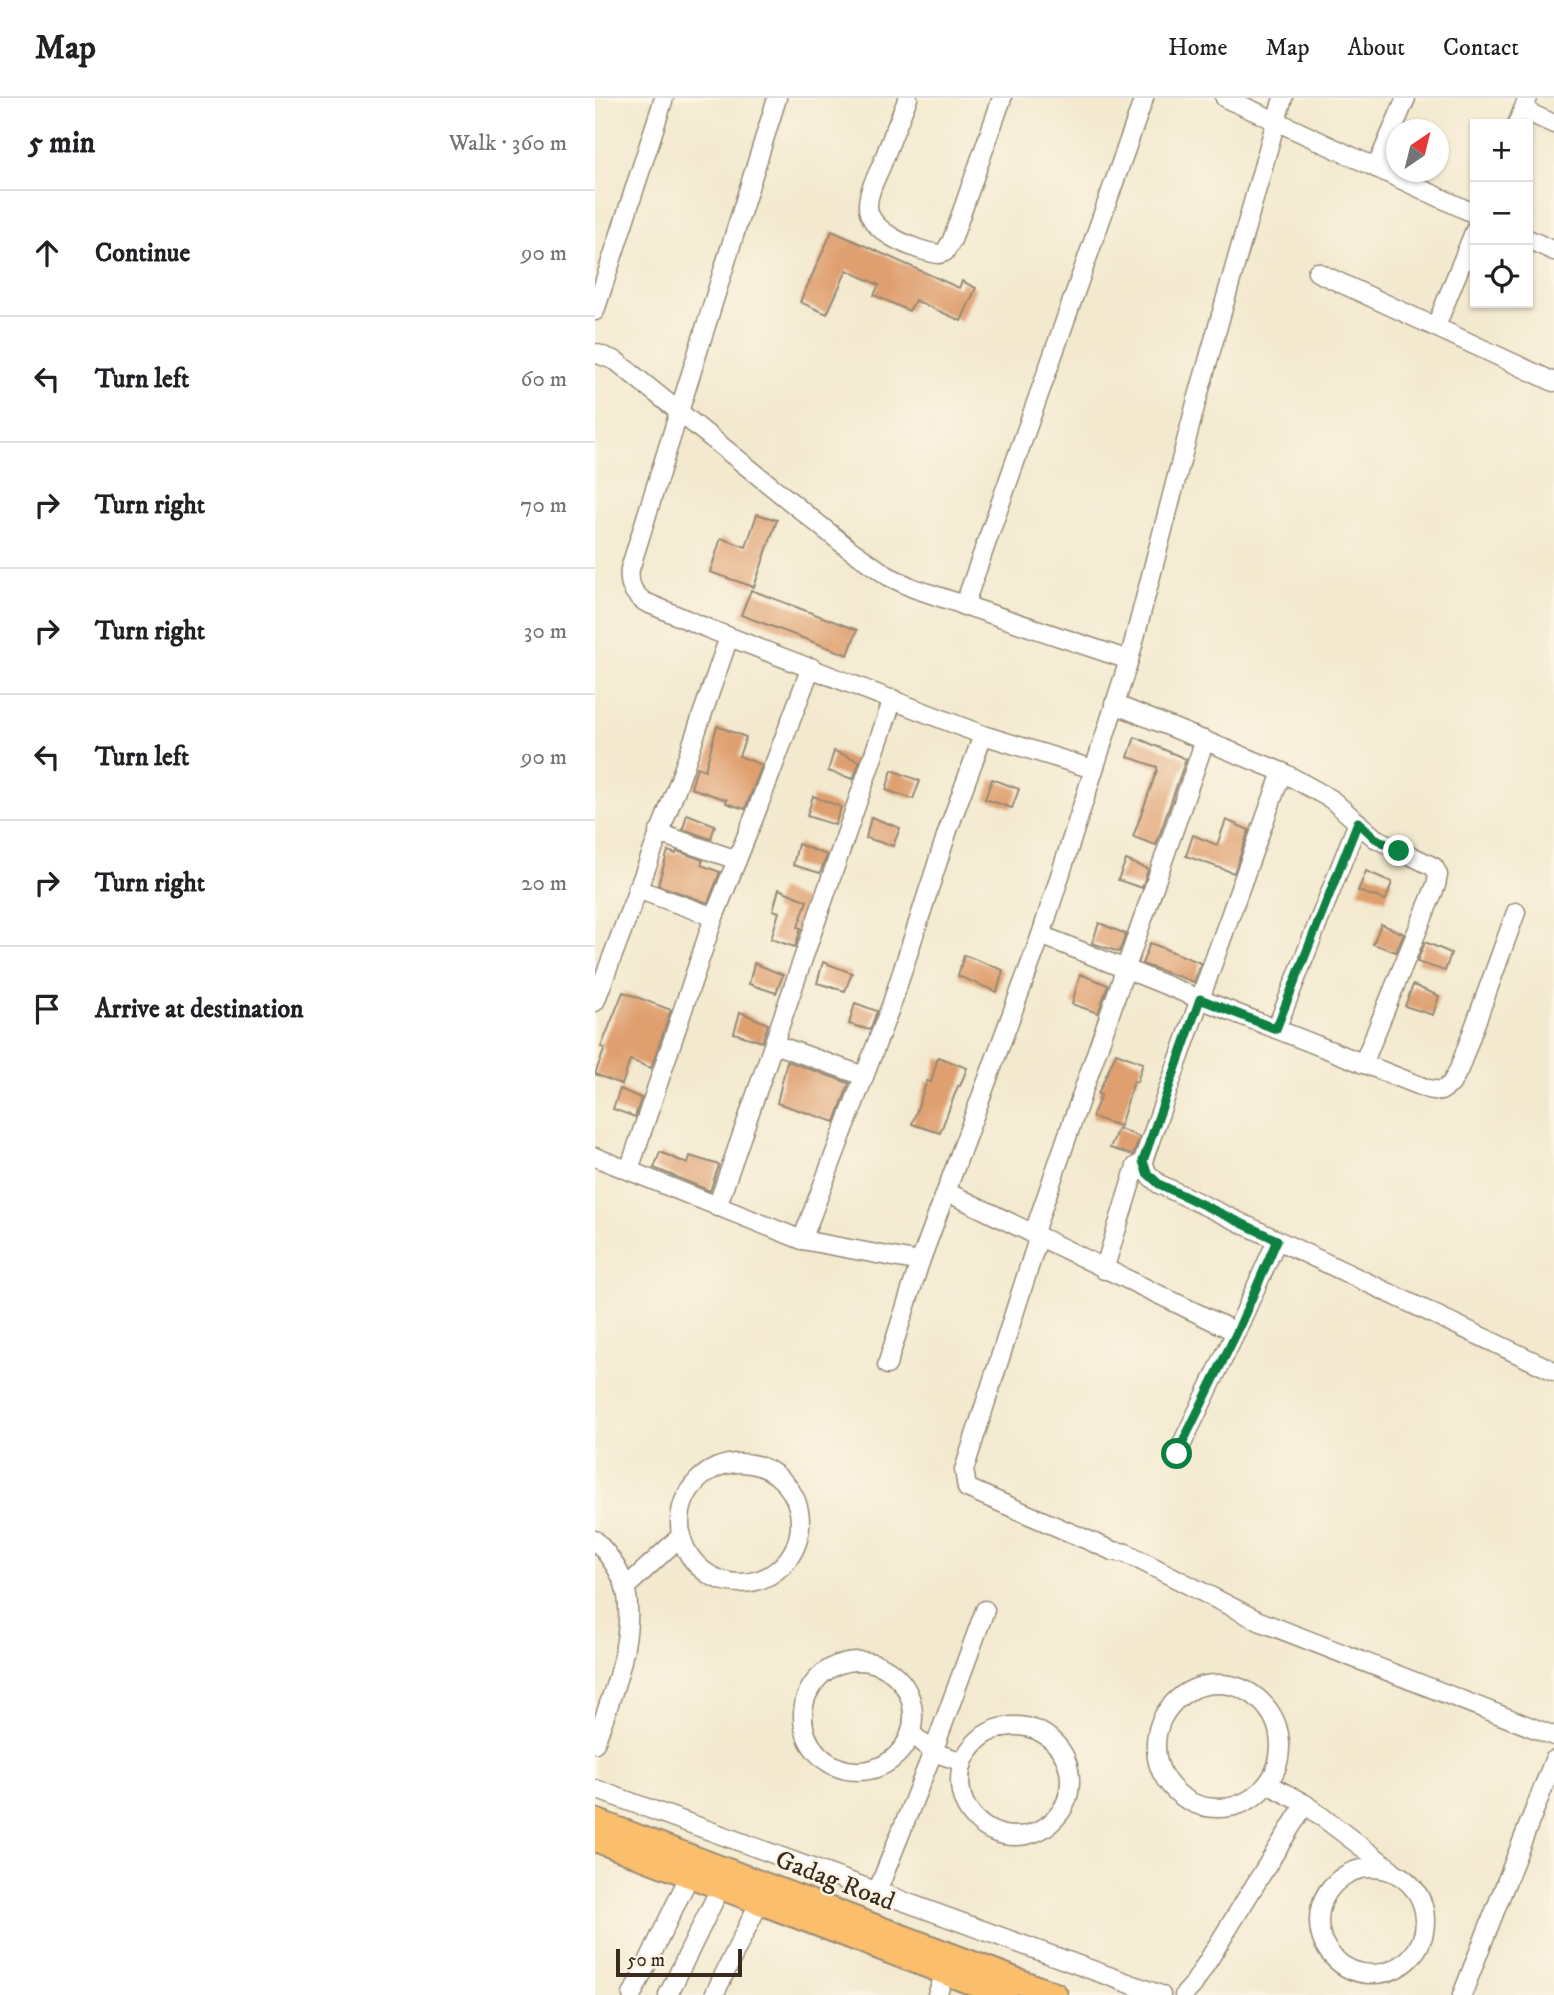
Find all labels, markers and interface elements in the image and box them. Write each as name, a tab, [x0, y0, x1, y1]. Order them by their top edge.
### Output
text: Map	[35, 28, 96, 69]
text: Home	[1168, 33, 1227, 63]
text: Map	[1265, 33, 1310, 63]
text: About	[1348, 33, 1405, 63]
text: Contact	[1443, 33, 1519, 63]
north arrow	[1386, 119, 1449, 182]
map controls	[1470, 119, 1533, 308]
button: +	[1470, 119, 1533, 182]
text: 5 min	[28, 125, 95, 162]
text: Walk · 360 m	[449, 129, 567, 158]
button: −	[1470, 182, 1533, 245]
icon: ahead	[28, 234, 66, 272]
text: Continue	[95, 237, 190, 270]
text: 90 m	[521, 239, 567, 268]
button: locate	[1470, 245, 1533, 308]
icon: left	[28, 360, 66, 398]
text: Turn left	[95, 363, 189, 396]
text: 60 m	[520, 365, 567, 394]
icon: right	[28, 486, 66, 524]
text: Turn right	[95, 489, 205, 522]
text: 70 m	[520, 491, 567, 520]
icon: right	[28, 612, 66, 650]
text: Turn right	[95, 615, 205, 648]
text: 30 m	[524, 617, 567, 646]
icon: left	[28, 738, 66, 776]
text: Turn left	[95, 741, 189, 774]
text: 90 m	[521, 743, 567, 772]
route end	[1383, 835, 1414, 866]
icon: right	[28, 864, 66, 902]
text: Turn right	[95, 867, 205, 900]
text: 20 m	[521, 869, 567, 898]
icon: arrive	[28, 990, 66, 1028]
text: Arrive at destination	[95, 993, 304, 1026]
route start	[1161, 1438, 1192, 1469]
street label: Gadag Road	[771, 1843, 899, 1919]
scale bar	[616, 1946, 742, 1978]
text: 50 m	[627, 1949, 665, 1972]

